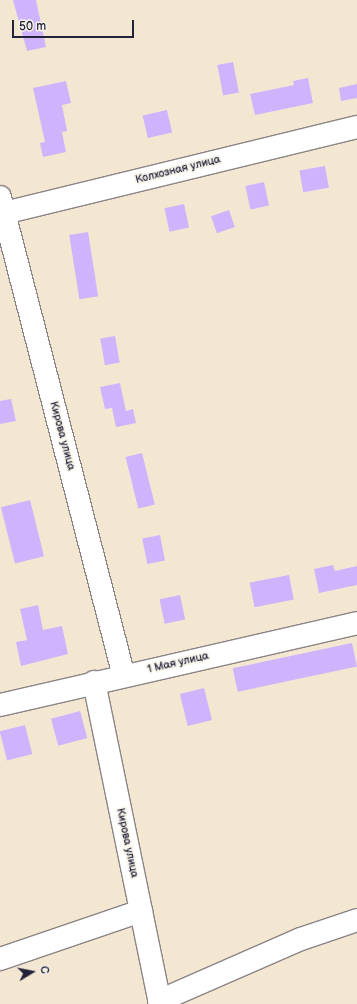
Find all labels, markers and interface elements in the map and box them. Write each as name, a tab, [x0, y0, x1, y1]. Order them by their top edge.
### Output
scale bar	[14, 12, 136, 38]
text: 50 m	[19, 19, 46, 34]
street label: Колхозная улица	[134, 153, 222, 187]
street label: Кирова улица	[46, 400, 78, 472]
street label: 1 Мая улица	[146, 650, 210, 676]
street label: Кирова улица	[113, 807, 141, 879]
north arrow	[12, 952, 52, 992]
text: С	[37, 965, 51, 975]

